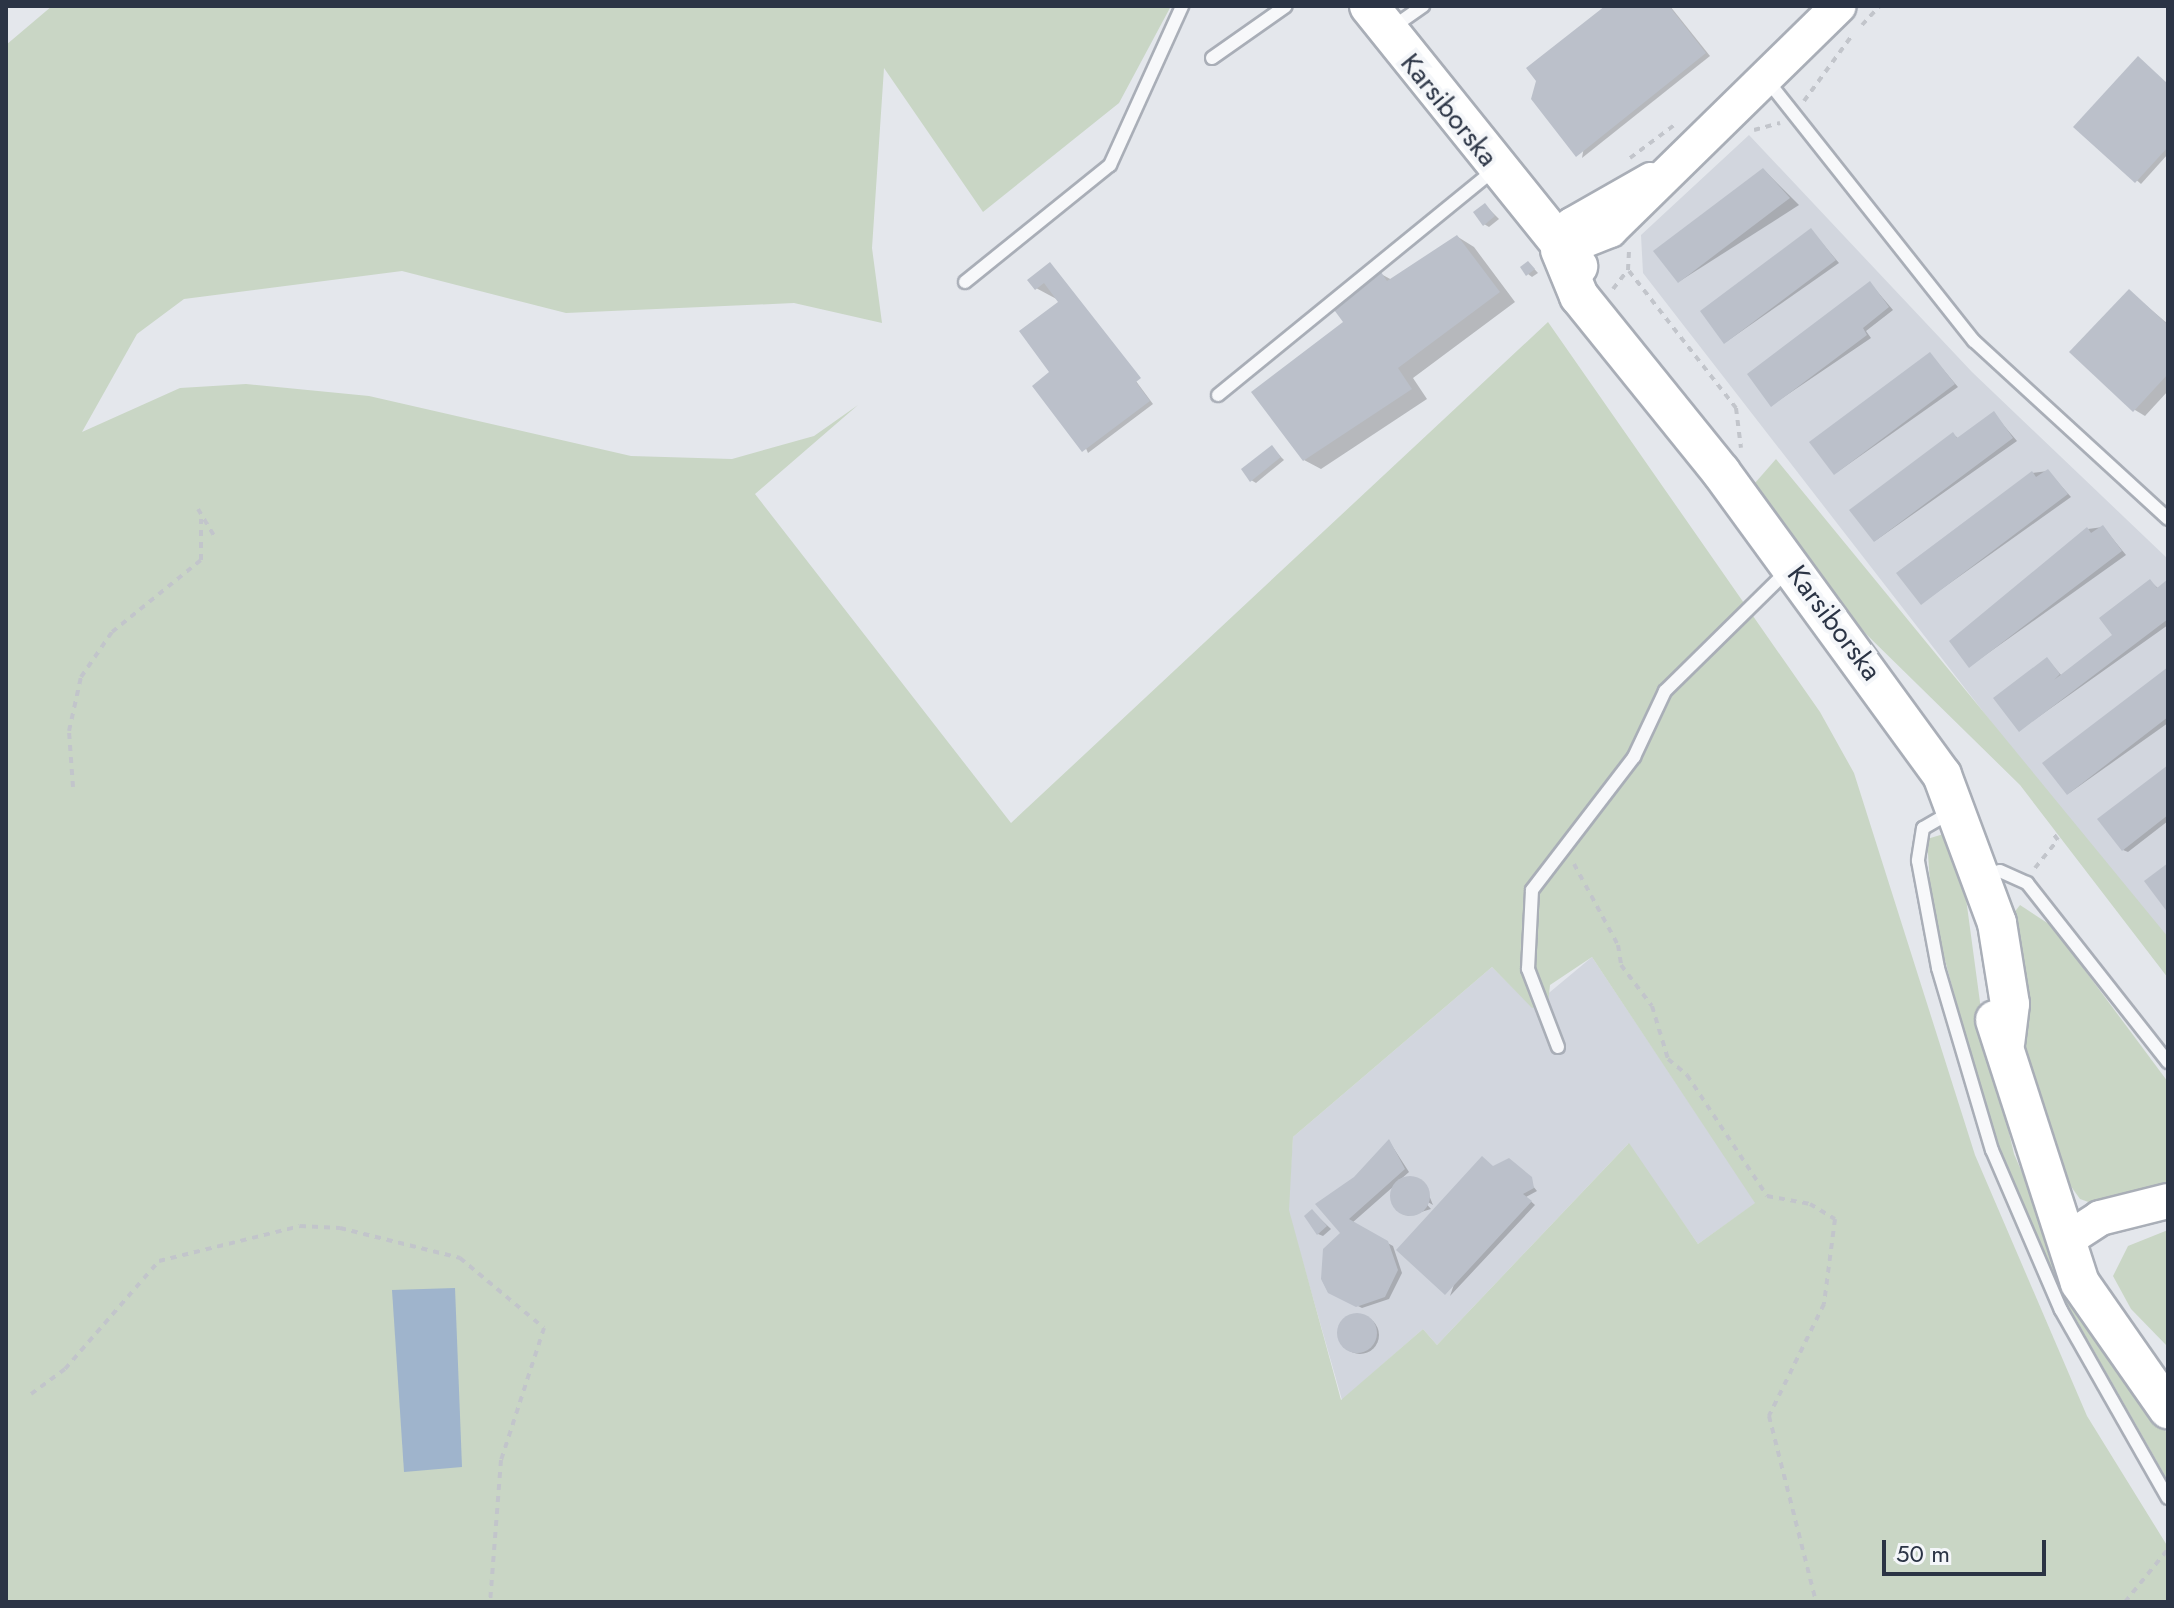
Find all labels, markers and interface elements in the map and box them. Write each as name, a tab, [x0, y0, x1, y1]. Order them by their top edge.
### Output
street label: Karsiborska	[1393, 47, 1505, 173]
street label: Karsiborska	[1780, 559, 1888, 687]
scale bar	[1886, 1524, 2050, 1574]
text: 50 m	[1896, 1536, 1950, 1571]

